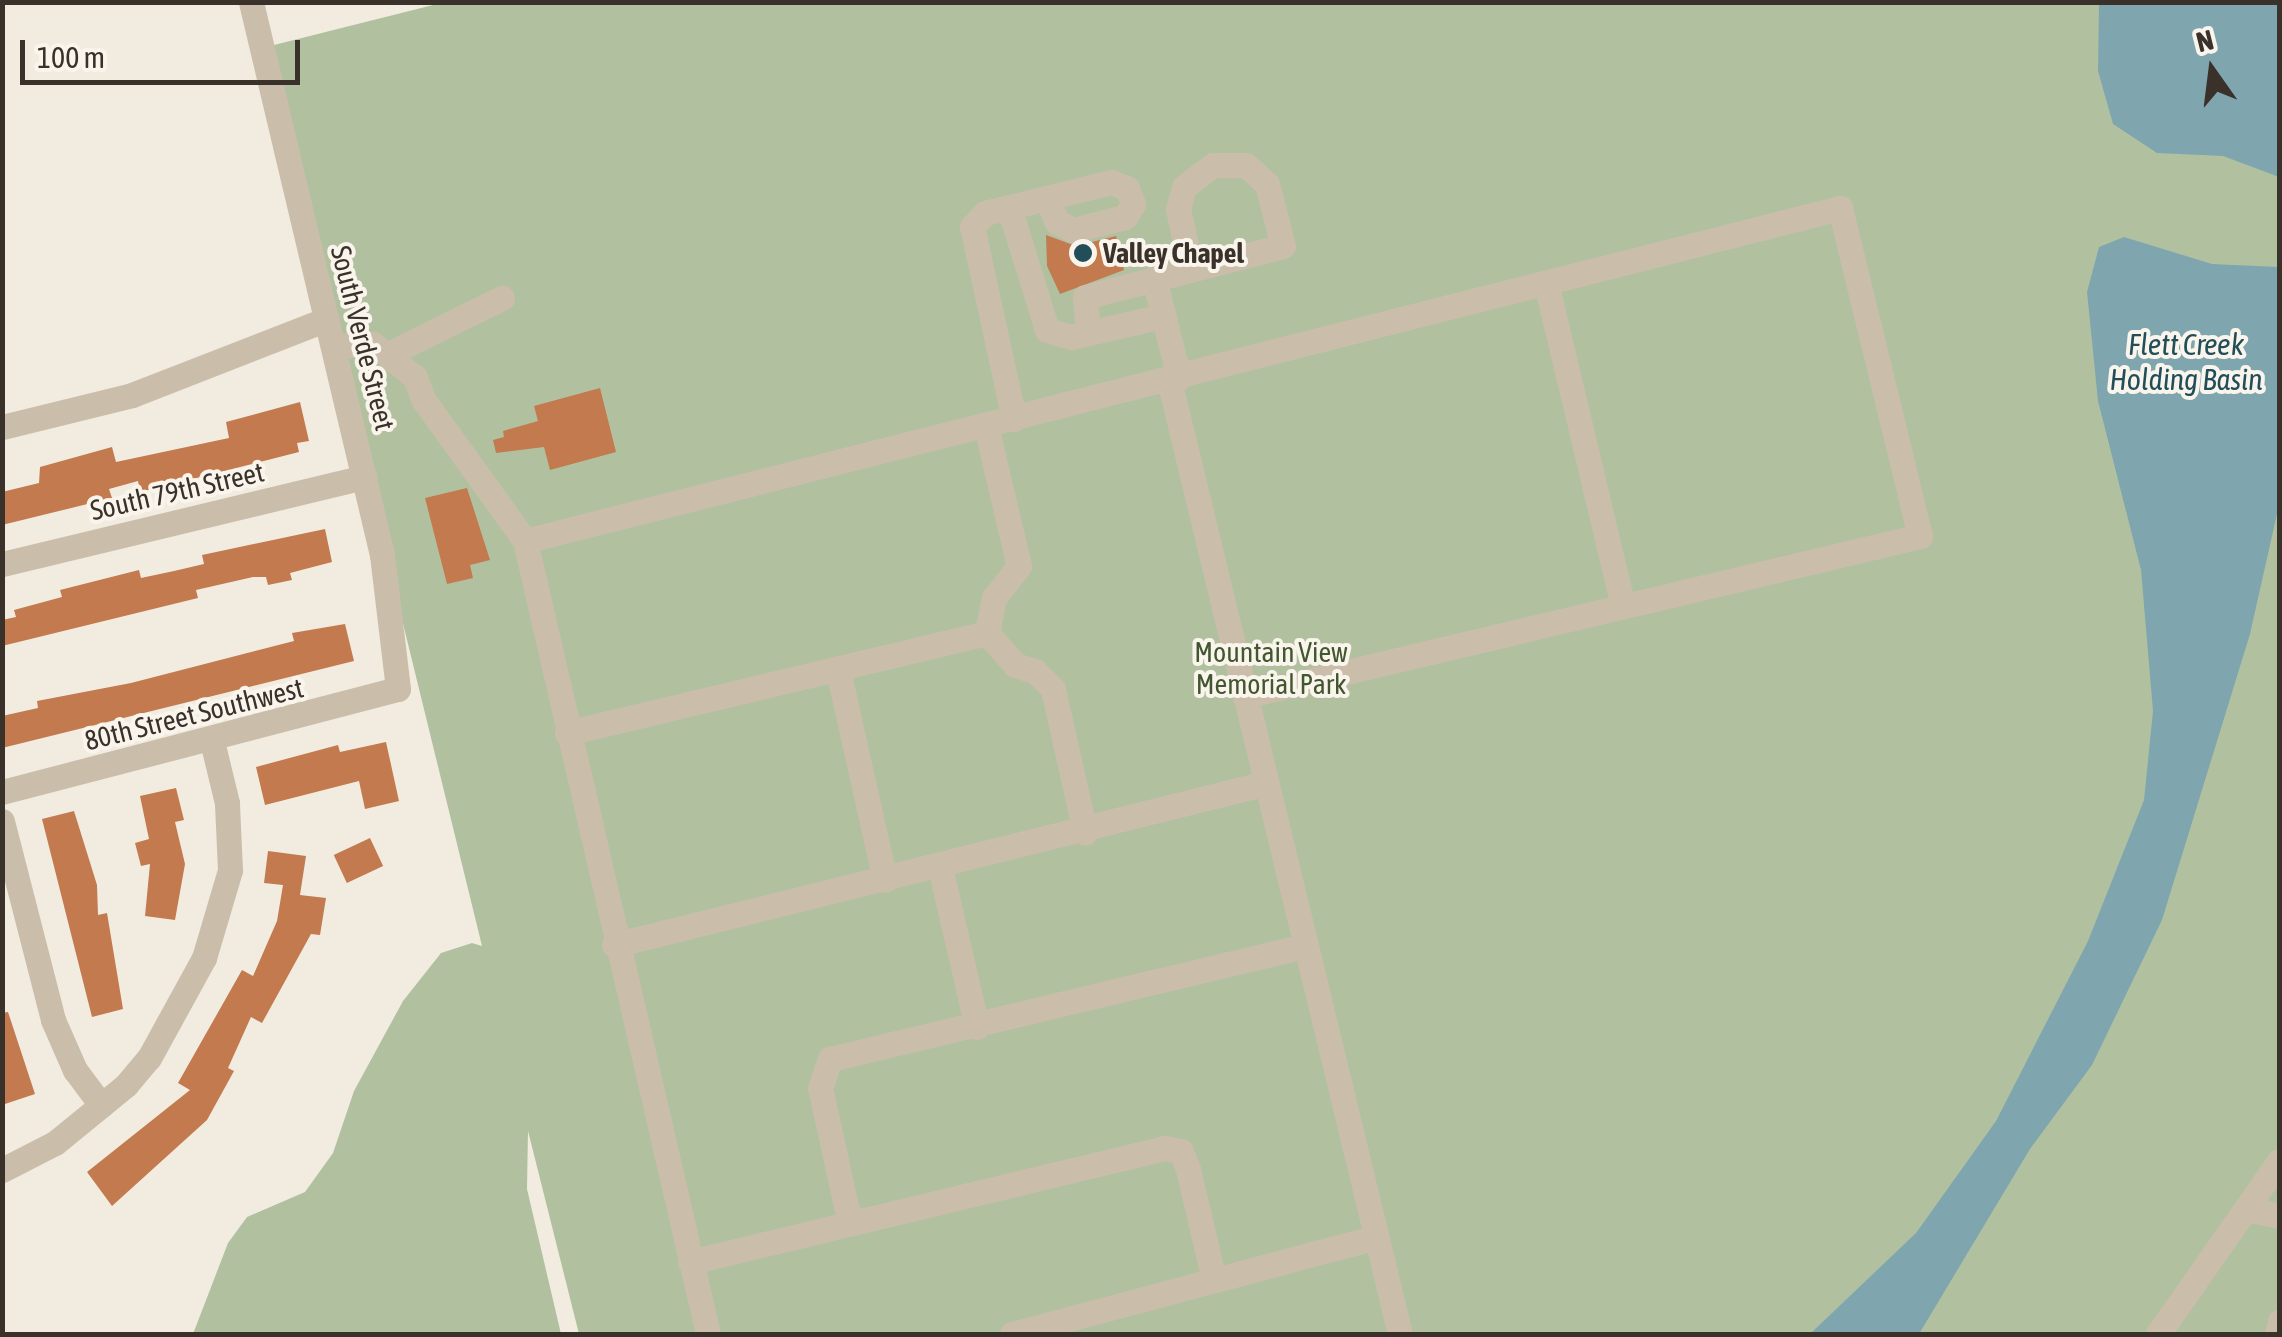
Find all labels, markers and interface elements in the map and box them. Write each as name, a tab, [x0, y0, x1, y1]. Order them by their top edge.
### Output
scale bar	[25, 20, 305, 82]
north arrow	[2162, 20, 2262, 120]
text: N	[2193, 23, 2217, 58]
text: 100 m	[37, 40, 105, 74]
place label: Valley Chapel	[1103, 236, 1244, 270]
street label: South Verde Street	[324, 242, 402, 434]
marker: Valley Chapel	[1072, 242, 1094, 264]
water label: Flett Creek Holding Basin	[2109, 326, 2263, 396]
street label: South 79th Street	[87, 455, 267, 527]
park label: Mountain View Memorial Park	[1194, 635, 1348, 701]
street label: 80th Street Southwest	[81, 671, 307, 757]

